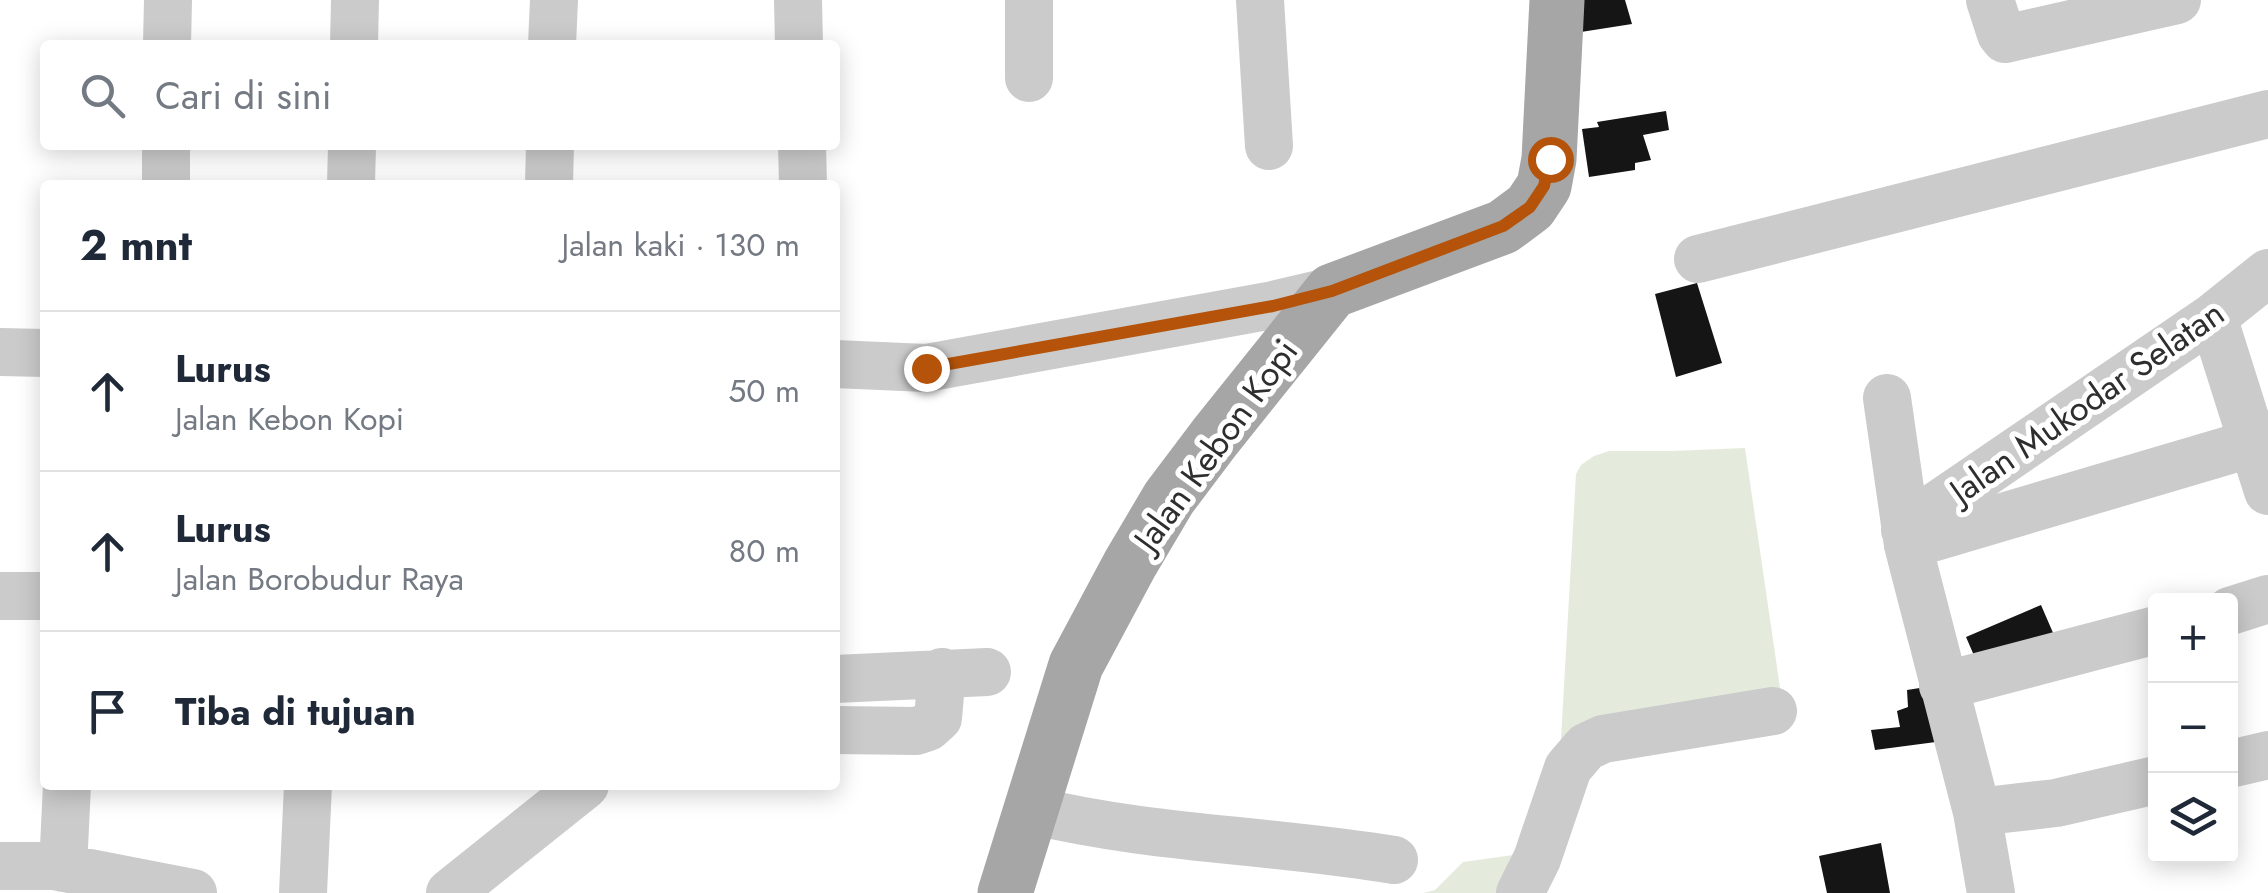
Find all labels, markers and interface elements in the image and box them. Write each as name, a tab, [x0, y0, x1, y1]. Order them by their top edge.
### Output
search box	[40, 40, 840, 150]
icon: search	[75, 68, 130, 123]
text: Cari di sini	[155, 68, 332, 123]
route start	[1528, 137, 1574, 183]
text: 2 mnt	[80, 215, 192, 276]
text: Jalan kaki · 130 m	[561, 222, 800, 268]
street label: Jalan Mukodar Selatan	[1936, 288, 2234, 518]
street label: Jalan Kebon Kopi	[1120, 329, 1310, 564]
text: Lurus	[175, 341, 271, 396]
route end	[904, 346, 950, 392]
icon: ahead	[80, 364, 135, 419]
text: 50 m	[728, 368, 800, 414]
text: Jalan Kebon Kopi	[175, 396, 404, 442]
text: Lurus	[175, 501, 271, 556]
icon: ahead	[80, 524, 135, 579]
text: 80 m	[729, 528, 800, 574]
text: Jalan Borobudur Raya	[175, 556, 464, 602]
map controls	[2148, 593, 2238, 863]
button: +	[2148, 593, 2238, 683]
button: −	[2148, 683, 2238, 773]
icon: arrive	[80, 684, 135, 739]
text: Tiba di tujuan	[175, 684, 416, 739]
button: layers	[2148, 773, 2238, 863]

